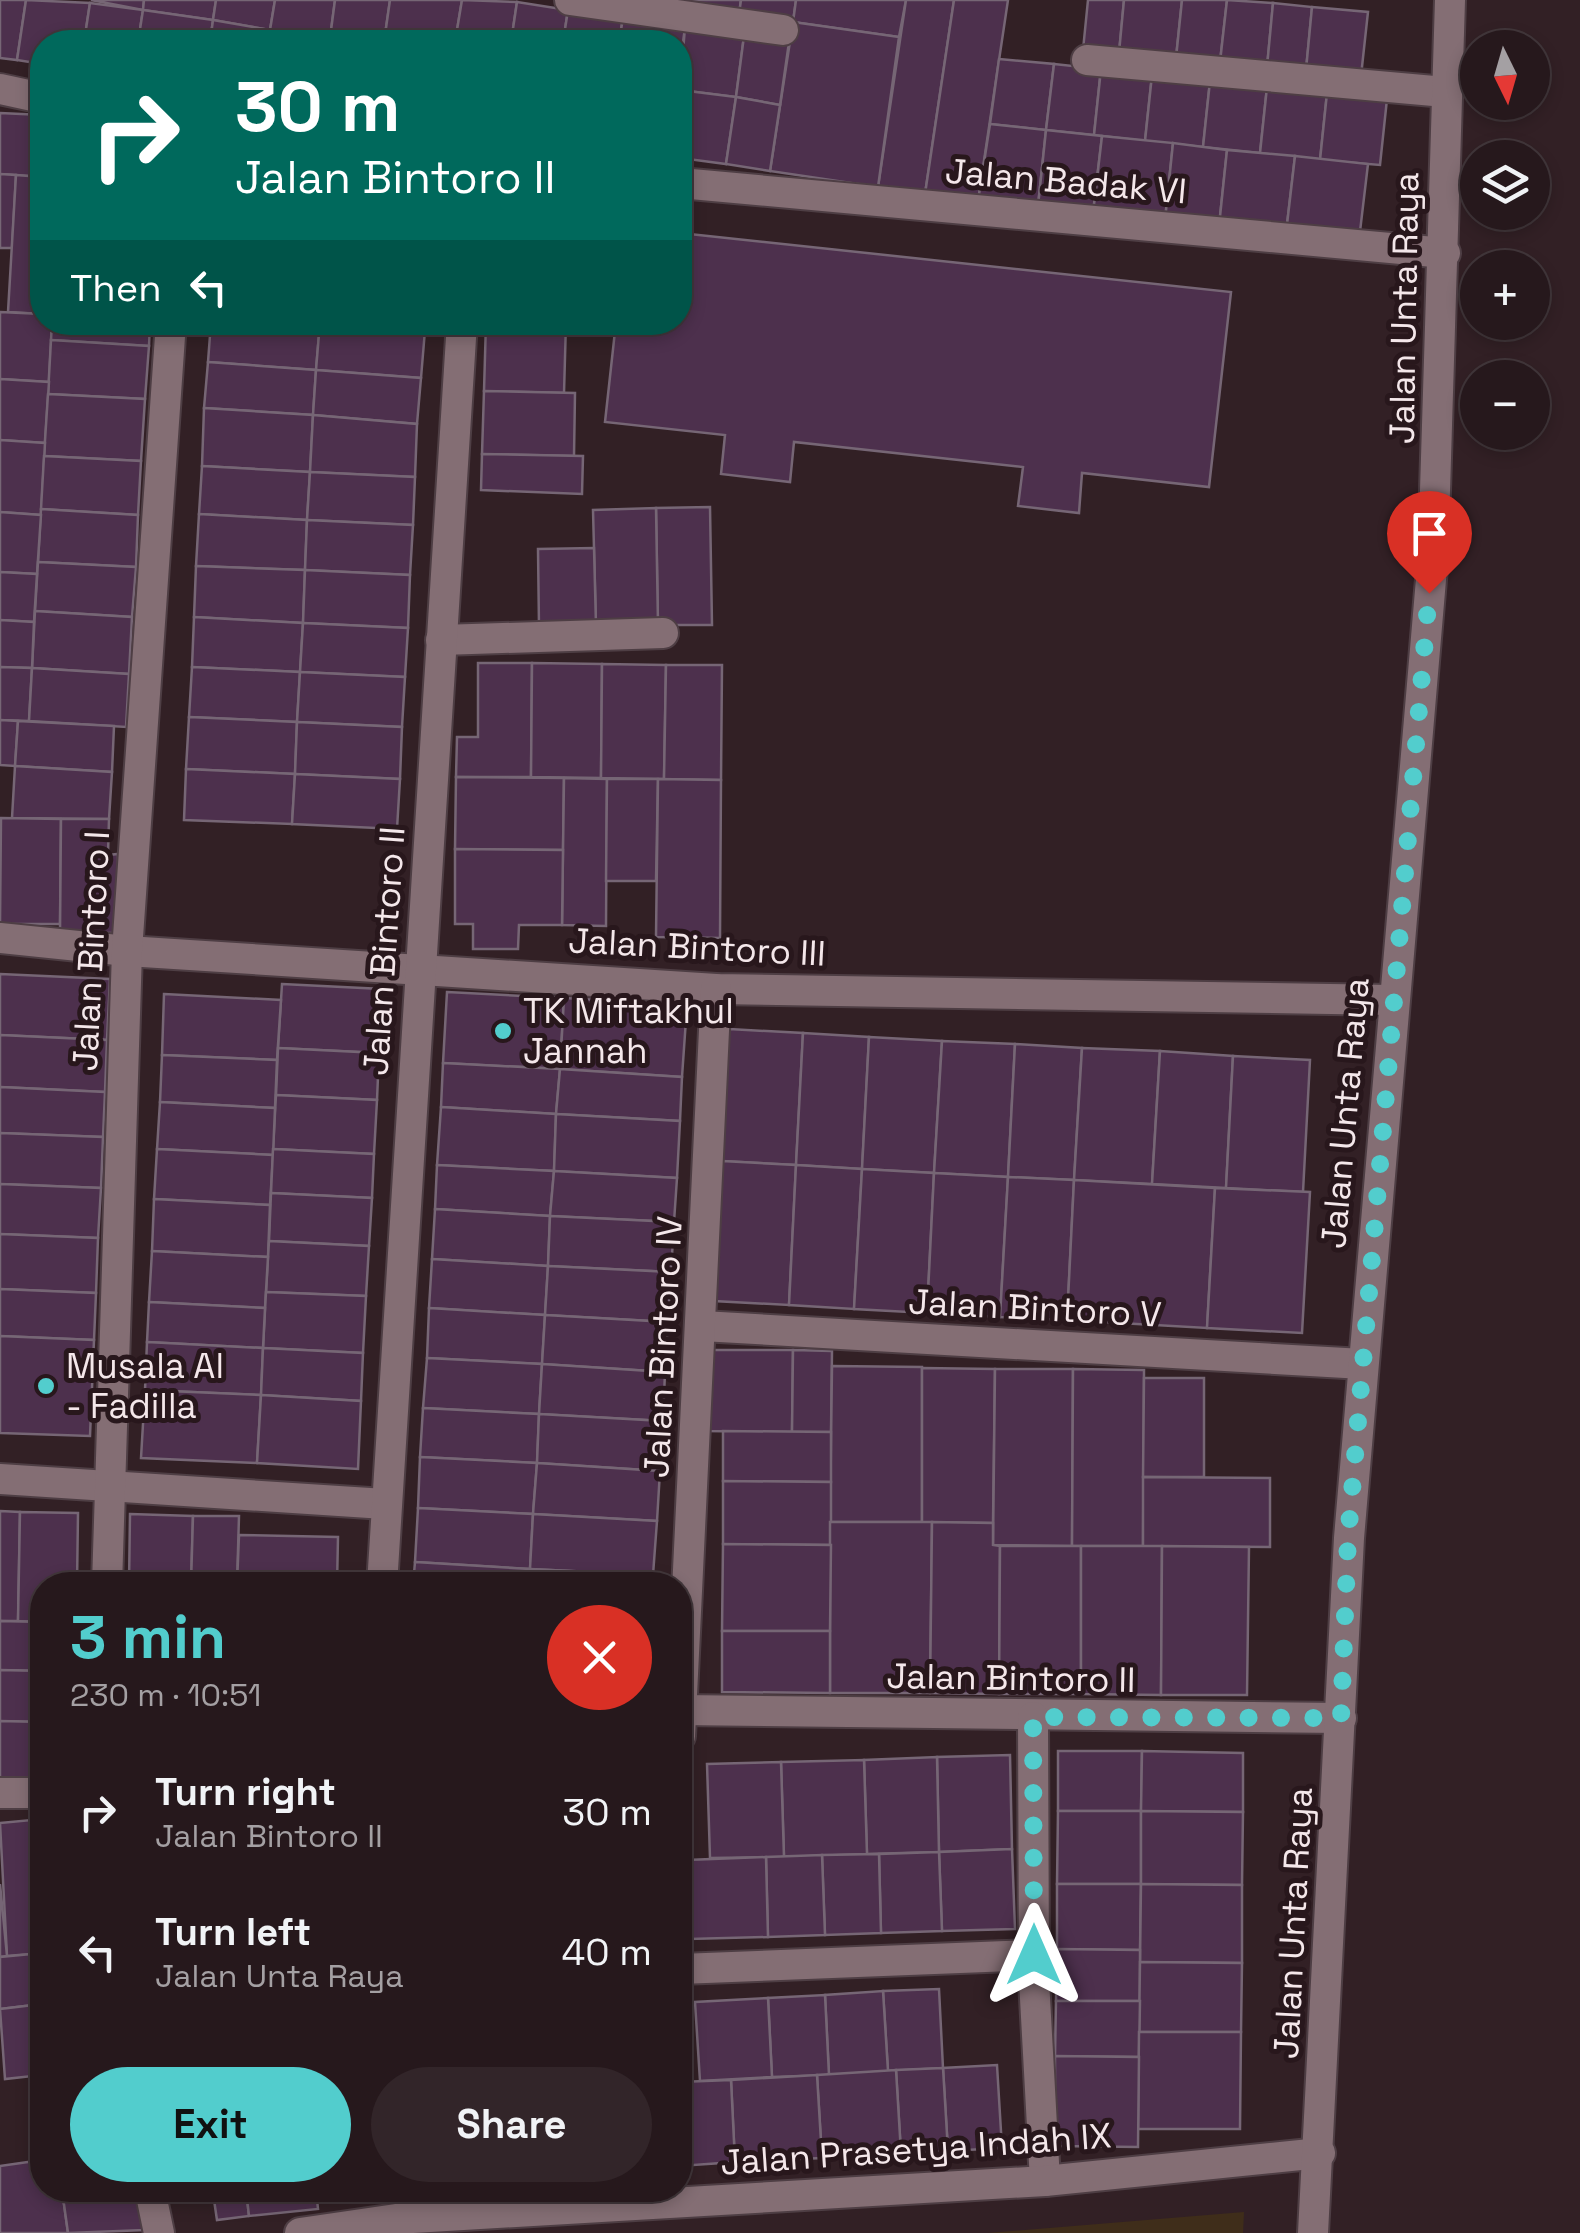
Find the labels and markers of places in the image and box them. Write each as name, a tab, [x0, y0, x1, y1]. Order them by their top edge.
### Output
pin	[1387, 491, 1472, 594]
place label: TK Miftakhul Jannah	[523, 989, 734, 1073]
marker: TK Miftakhul Jannah	[492, 1020, 514, 1042]
place label: Musala Al - Fadilla	[66, 1344, 224, 1428]
marker: Musala Al - Fadilla	[35, 1375, 57, 1397]

